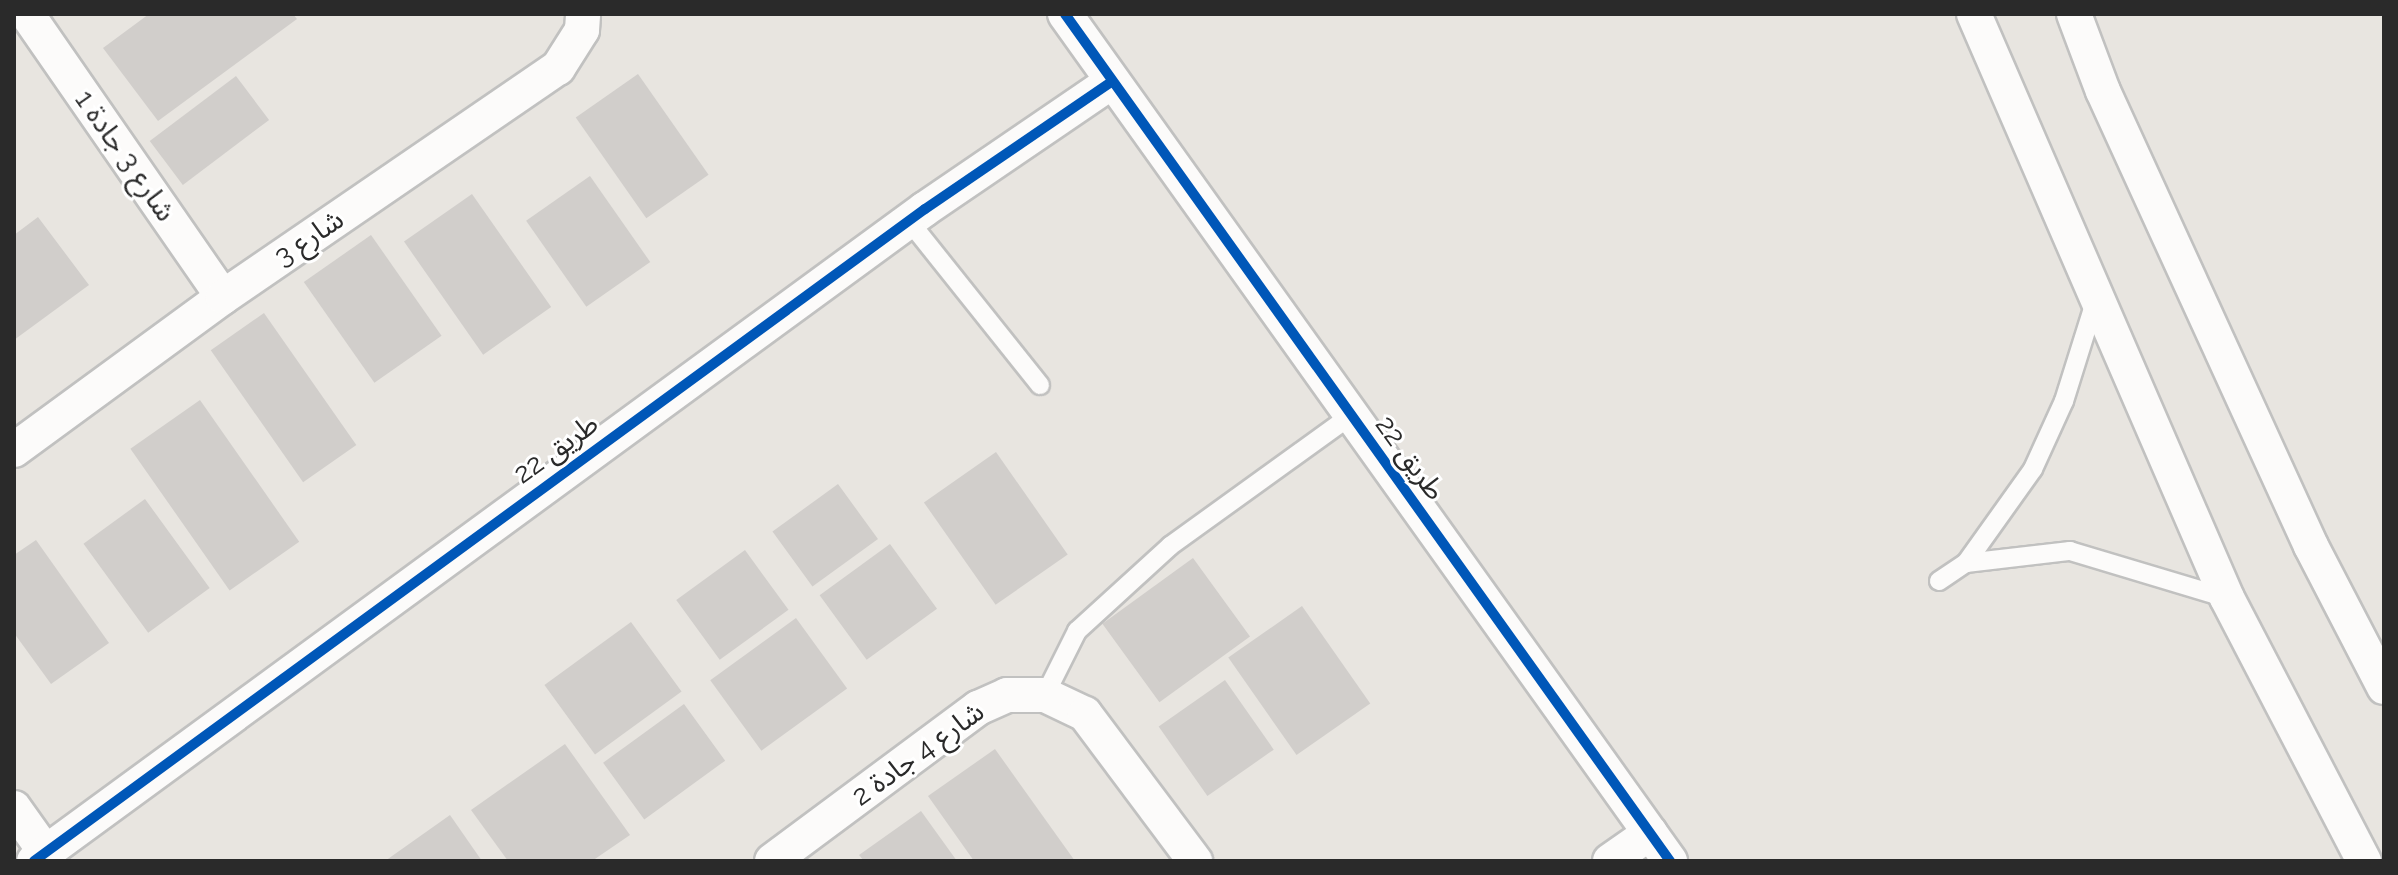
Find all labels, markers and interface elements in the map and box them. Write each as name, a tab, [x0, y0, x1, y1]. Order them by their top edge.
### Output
street label: شارع 3 جادة 1	[68, 84, 182, 228]
street label: شارع 3	[268, 203, 350, 273]
street label: طريق 22	[507, 407, 605, 491]
street label: طريق 22	[1368, 409, 1452, 507]
street label: شارع 4 جادة 2	[845, 695, 991, 813]

